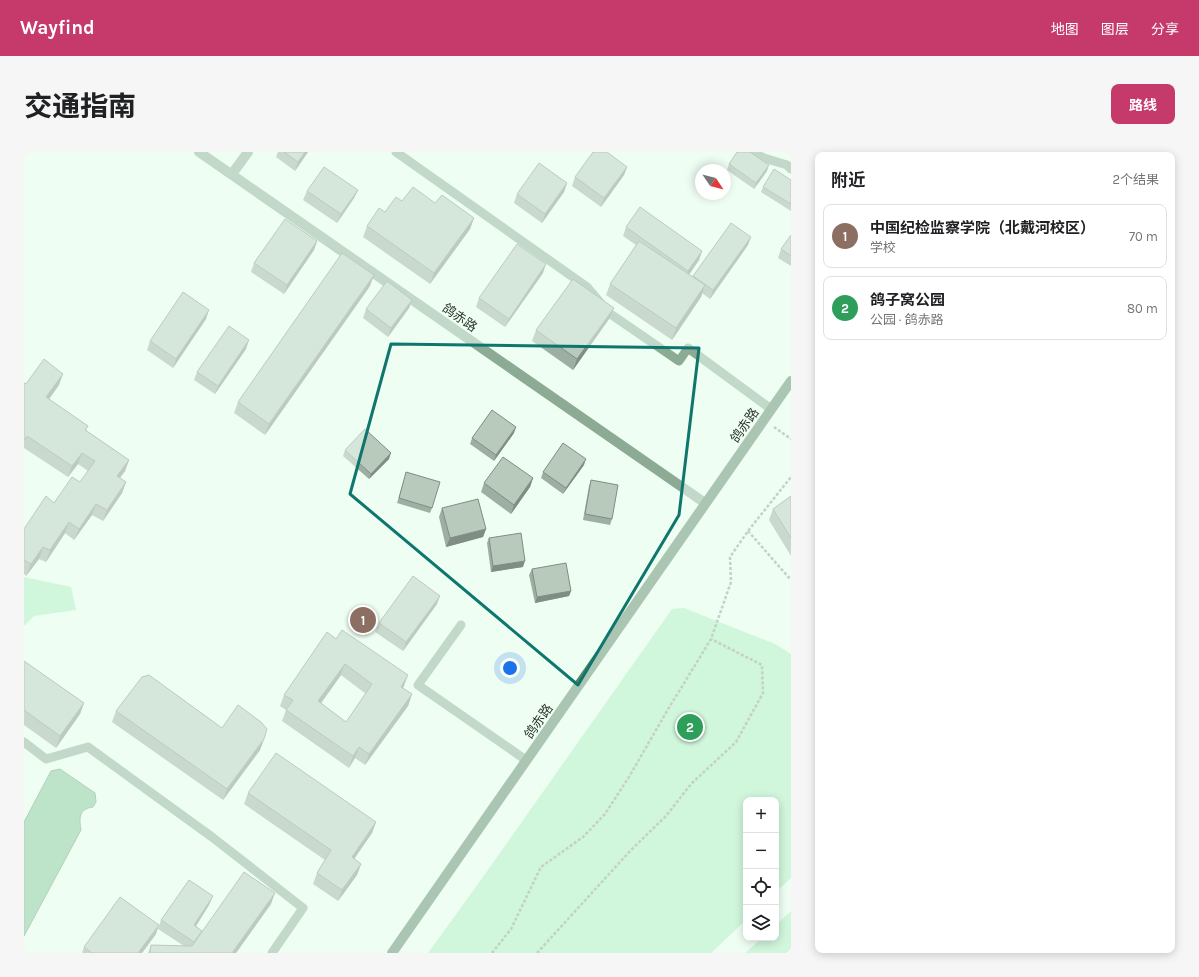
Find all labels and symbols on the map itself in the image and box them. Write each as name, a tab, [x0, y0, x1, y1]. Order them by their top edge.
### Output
north arrow	[695, 164, 731, 200]
street label: 鸽赤路	[439, 300, 480, 335]
street label: 鸽赤路	[727, 405, 762, 446]
pin: 1	[350, 605, 376, 635]
your location	[500, 658, 520, 678]
street label: 鸽赤路	[521, 701, 556, 742]
pin: 2	[677, 712, 703, 742]

